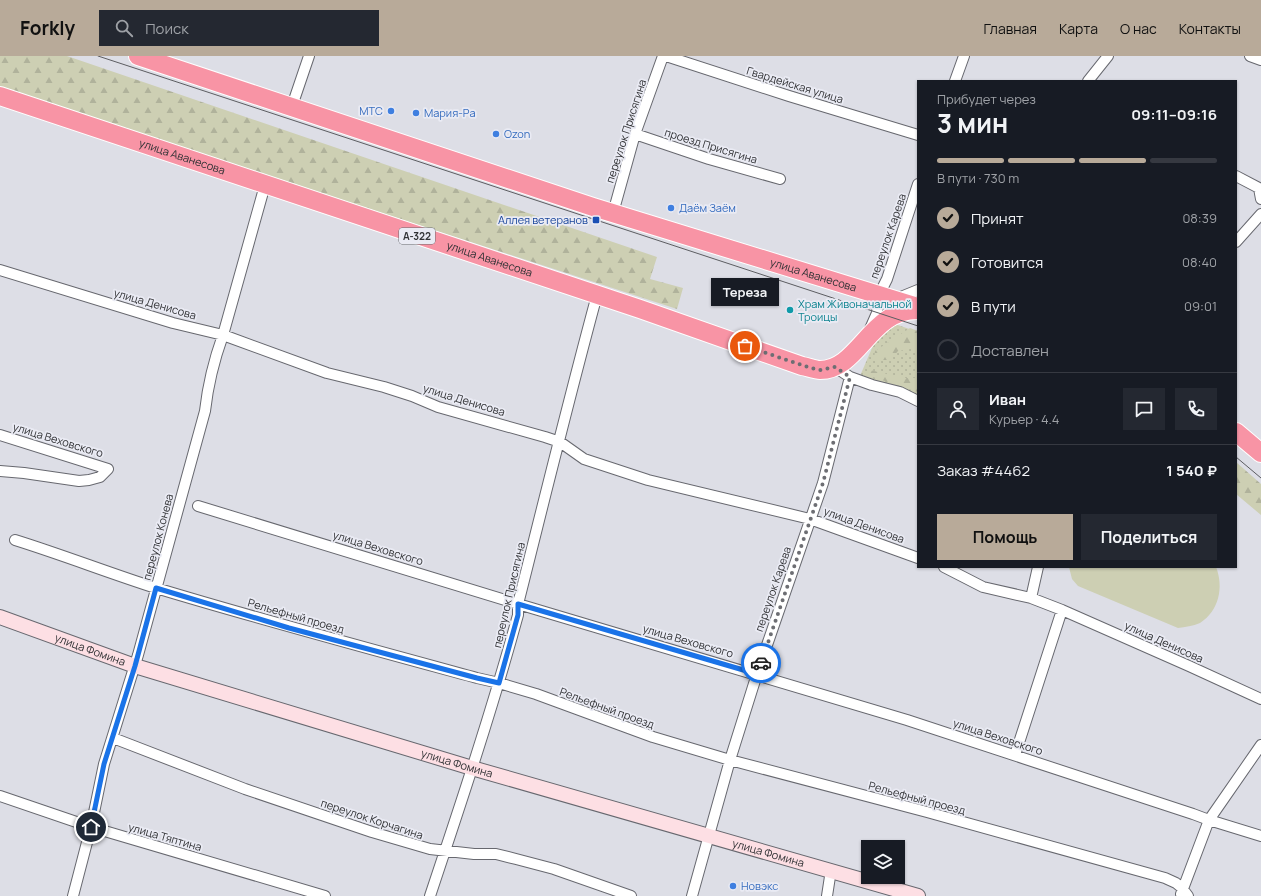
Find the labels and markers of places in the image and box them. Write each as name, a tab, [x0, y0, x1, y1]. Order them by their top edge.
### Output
place label: МТС	[359, 103, 383, 118]
place label: Мария-Ра	[424, 105, 476, 120]
marker: МТС	[386, 106, 396, 116]
marker: Мария-Ра	[411, 108, 421, 118]
place label: Ozon	[504, 126, 530, 141]
marker: Ozon	[491, 129, 501, 139]
place label: Даём Заём	[679, 200, 736, 215]
marker: Даём Заём	[666, 203, 676, 213]
place label: Аллея ветеранов	[498, 212, 588, 227]
marker: Аллея ветеранов	[591, 215, 601, 225]
callout: Тереза	[711, 278, 779, 306]
place label: Храм Живоначальной Троицы	[798, 296, 912, 324]
marker: Храм Живоначальной Троицы	[785, 305, 795, 315]
pin	[728, 329, 762, 363]
pin	[74, 810, 108, 844]
place label: Новэкс	[741, 878, 778, 893]
marker: Новэкс	[728, 881, 738, 891]

